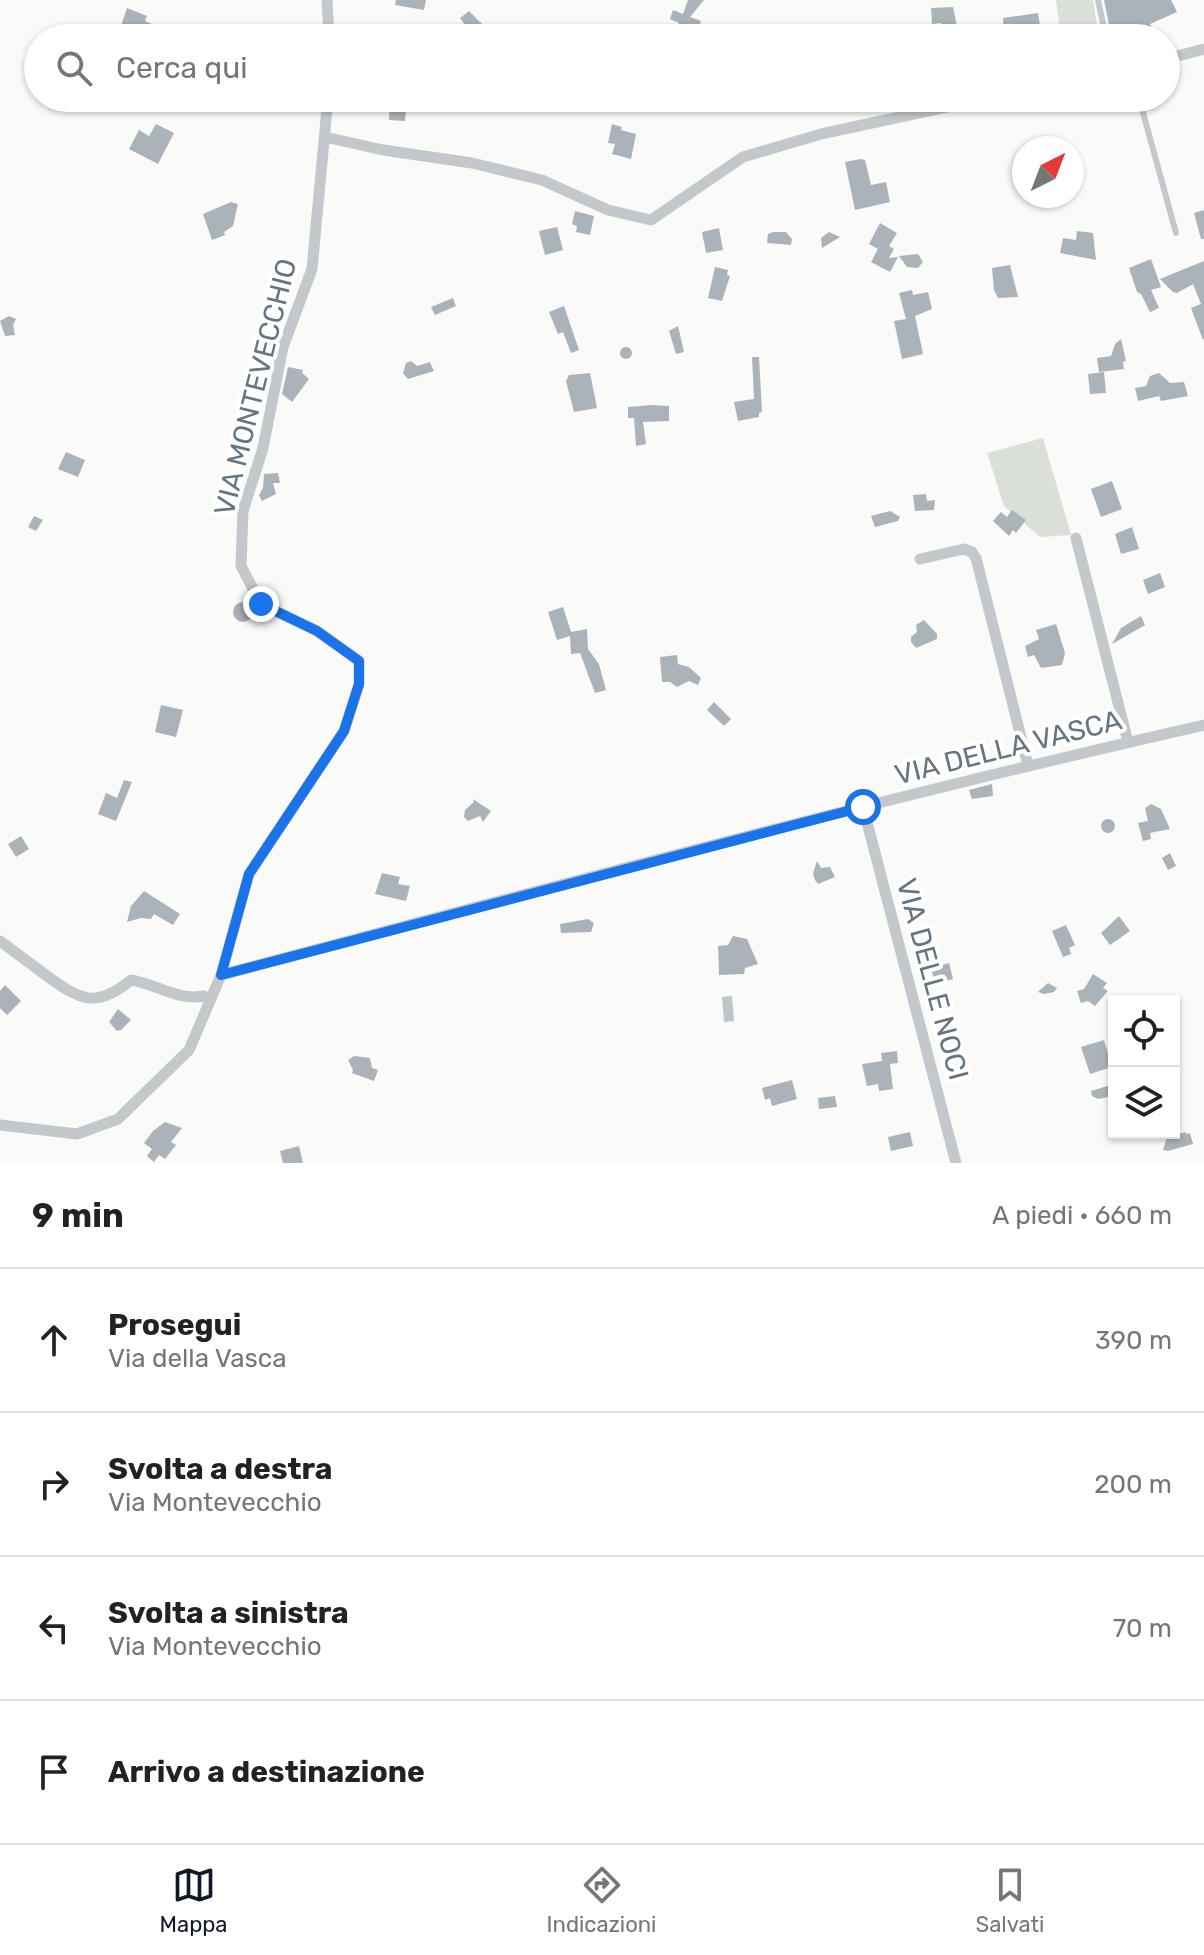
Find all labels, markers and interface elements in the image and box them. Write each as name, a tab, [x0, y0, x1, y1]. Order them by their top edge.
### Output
search box	[24, 24, 1180, 112]
icon: search	[52, 46, 96, 90]
text: Cerca qui	[116, 50, 248, 86]
north arrow	[1012, 136, 1084, 208]
street label: VIA MONTEVECCHIO	[208, 255, 303, 519]
route end	[243, 586, 279, 622]
street label: VIA DELLA VASCA	[891, 703, 1125, 792]
route start	[845, 789, 881, 825]
street label: VIA DELLE NOCI	[890, 875, 975, 1083]
map controls	[1108, 995, 1180, 1139]
button: locate	[1108, 995, 1180, 1067]
button: layers	[1108, 1067, 1180, 1139]
text: 9 min	[32, 1195, 124, 1236]
text: A piedi · 660 m	[992, 1200, 1172, 1231]
text: Prosegui	[108, 1307, 241, 1343]
icon: ahead	[32, 1318, 76, 1362]
text: 390 m	[1095, 1325, 1172, 1356]
text: Via della Vasca	[108, 1343, 287, 1374]
text: Svolta a destra	[108, 1451, 333, 1487]
icon: right	[32, 1462, 76, 1506]
text: 200 m	[1094, 1469, 1172, 1500]
text: Via Montevecchio	[108, 1487, 322, 1518]
text: Svolta a sinistra	[108, 1595, 349, 1631]
icon: left	[32, 1606, 76, 1650]
text: 70 m	[1113, 1613, 1172, 1644]
text: Via Montevecchio	[108, 1631, 322, 1662]
icon: arrive	[32, 1750, 76, 1794]
text: Arrivo a destinazione	[108, 1754, 425, 1790]
tab: Mappa	[160, 1863, 228, 1938]
tab: Indicazioni	[547, 1863, 656, 1938]
tab: Salvati	[976, 1863, 1044, 1938]

